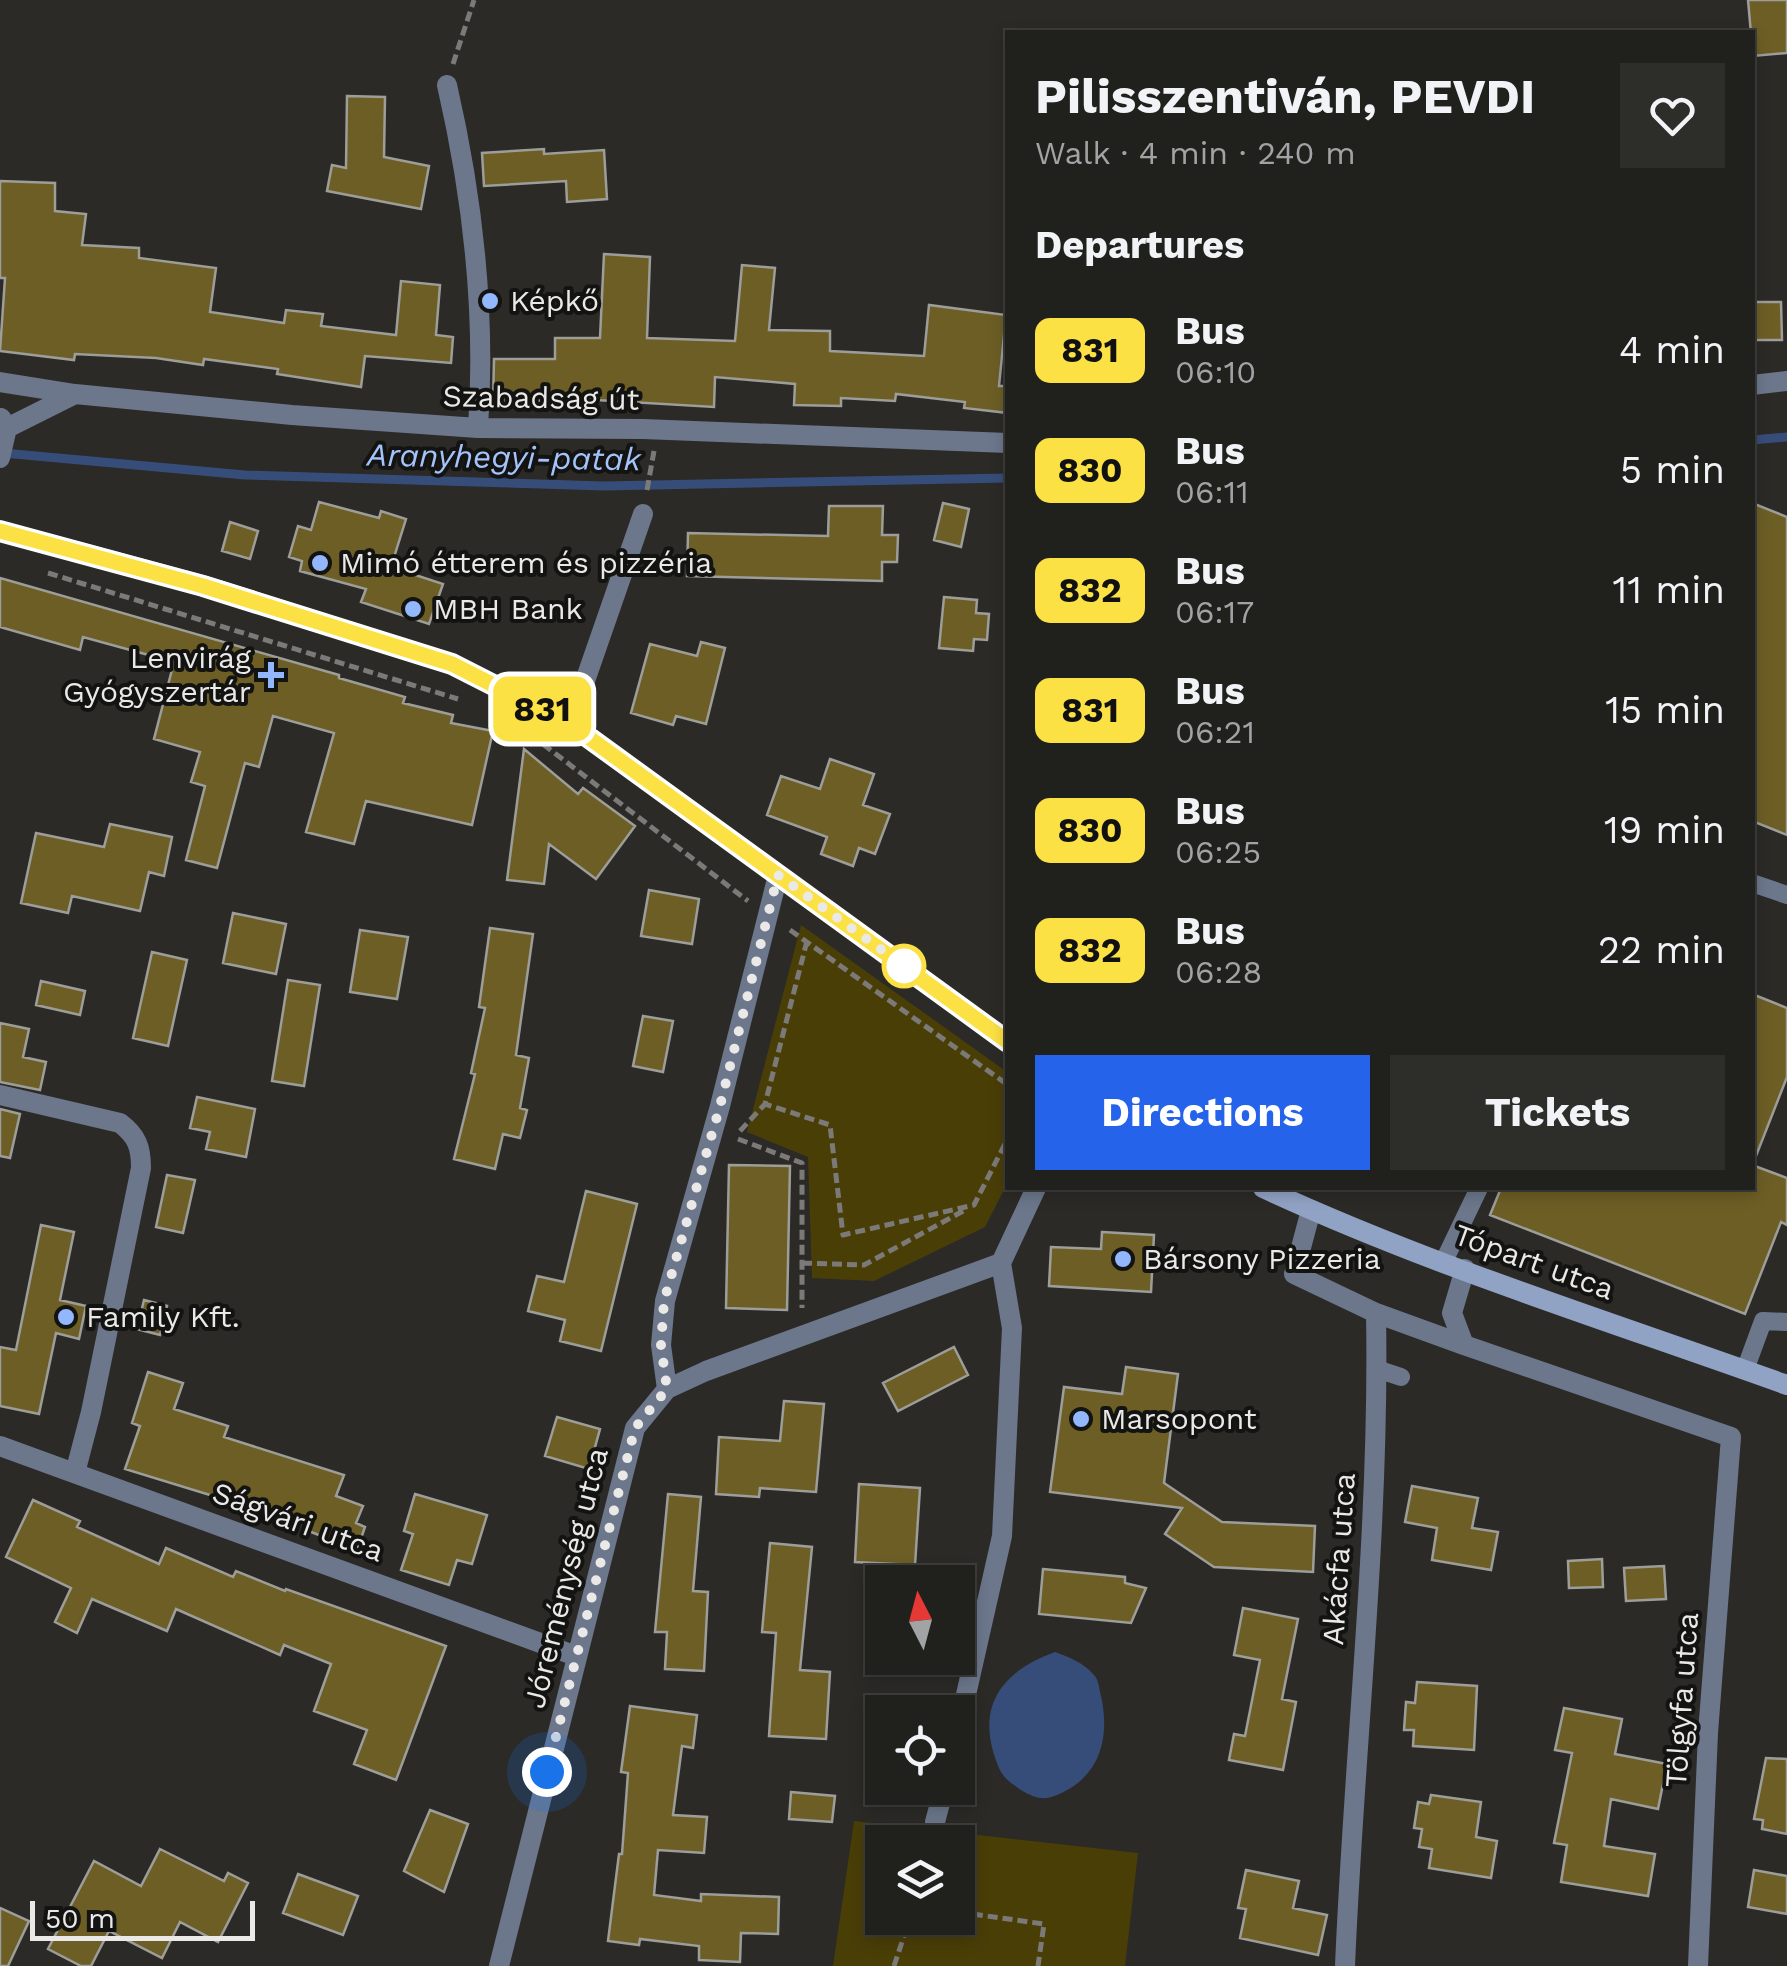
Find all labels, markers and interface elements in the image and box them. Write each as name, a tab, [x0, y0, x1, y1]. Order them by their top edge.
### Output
button: heart	[1620, 63, 1725, 168]
text: Pilisszentiván, PEVDI	[1035, 68, 1535, 125]
text: Walk · 4 min · 240 m	[1035, 134, 1356, 172]
text: Departures	[1035, 223, 1244, 267]
place label: Képkő	[510, 283, 599, 318]
marker: Képkő	[479, 290, 501, 312]
text: Bus	[1175, 309, 1245, 353]
text: 4 min	[1619, 328, 1725, 372]
text: 831	[1061, 329, 1119, 371]
text: 06:10	[1175, 353, 1256, 391]
street label: Szabadság út	[442, 378, 640, 417]
text: Bus	[1175, 429, 1245, 473]
water label: Aranyhegyi-patak	[365, 436, 643, 478]
text: 5 min	[1620, 448, 1725, 492]
text: 830	[1058, 449, 1122, 491]
text: 06:11	[1175, 473, 1249, 511]
place label: Mimó étterem és pizzéria	[340, 545, 712, 580]
text: Bus	[1175, 549, 1245, 593]
marker: Mimó étterem és pizzéria	[309, 552, 331, 574]
text: 11 min	[1613, 568, 1725, 612]
text: 832	[1058, 569, 1122, 611]
place label: MBH Bank	[433, 591, 583, 626]
text: 06:17	[1175, 593, 1254, 631]
marker: MBH Bank	[402, 598, 424, 620]
place label: Lenvirág Gyógyszertár	[63, 640, 251, 709]
marker: Lenvirág Gyógyszertár	[260, 664, 282, 686]
text: Bus	[1175, 669, 1245, 713]
line badge: 831	[484, 676, 600, 742]
text: 831	[513, 688, 571, 730]
text: 15 min	[1605, 688, 1725, 732]
text: 831	[1061, 689, 1119, 731]
text: 06:21	[1175, 713, 1255, 751]
text: Bus	[1175, 789, 1245, 833]
text: 19 min	[1604, 808, 1725, 852]
text: 830	[1058, 809, 1122, 851]
text: 06:25	[1175, 833, 1261, 871]
text: Bus	[1175, 909, 1245, 953]
text: 22 min	[1598, 928, 1725, 972]
text: 832	[1058, 929, 1122, 971]
unlabelled marker	[883, 945, 925, 987]
text: 06:28	[1175, 953, 1262, 991]
button: Directions	[1035, 1055, 1370, 1170]
button: Tickets	[1390, 1055, 1725, 1170]
street label: Tópart utca	[1449, 1216, 1619, 1307]
place label: Bársony Pizzeria	[1143, 1241, 1381, 1276]
marker: Bársony Pizzeria	[1112, 1248, 1134, 1270]
place label: Family Kft.	[86, 1299, 240, 1334]
marker: Family Kft.	[55, 1306, 77, 1328]
place label: Marsopont	[1101, 1401, 1257, 1436]
marker: Marsopont	[1070, 1408, 1092, 1430]
street label: Jóreménység utca	[516, 1444, 615, 1712]
street label: Akácfa utca	[1315, 1472, 1362, 1646]
street label: Ságvári utca	[208, 1474, 388, 1569]
north arrow	[865, 1565, 975, 1675]
map controls	[865, 1565, 975, 1935]
street label: Tölgyfa utca	[1658, 1611, 1705, 1789]
button: locate	[865, 1695, 975, 1805]
your location	[522, 1747, 572, 1797]
button: layers	[865, 1825, 975, 1935]
scale bar	[30, 1896, 255, 1940]
text: 50 m	[45, 1902, 115, 1935]

